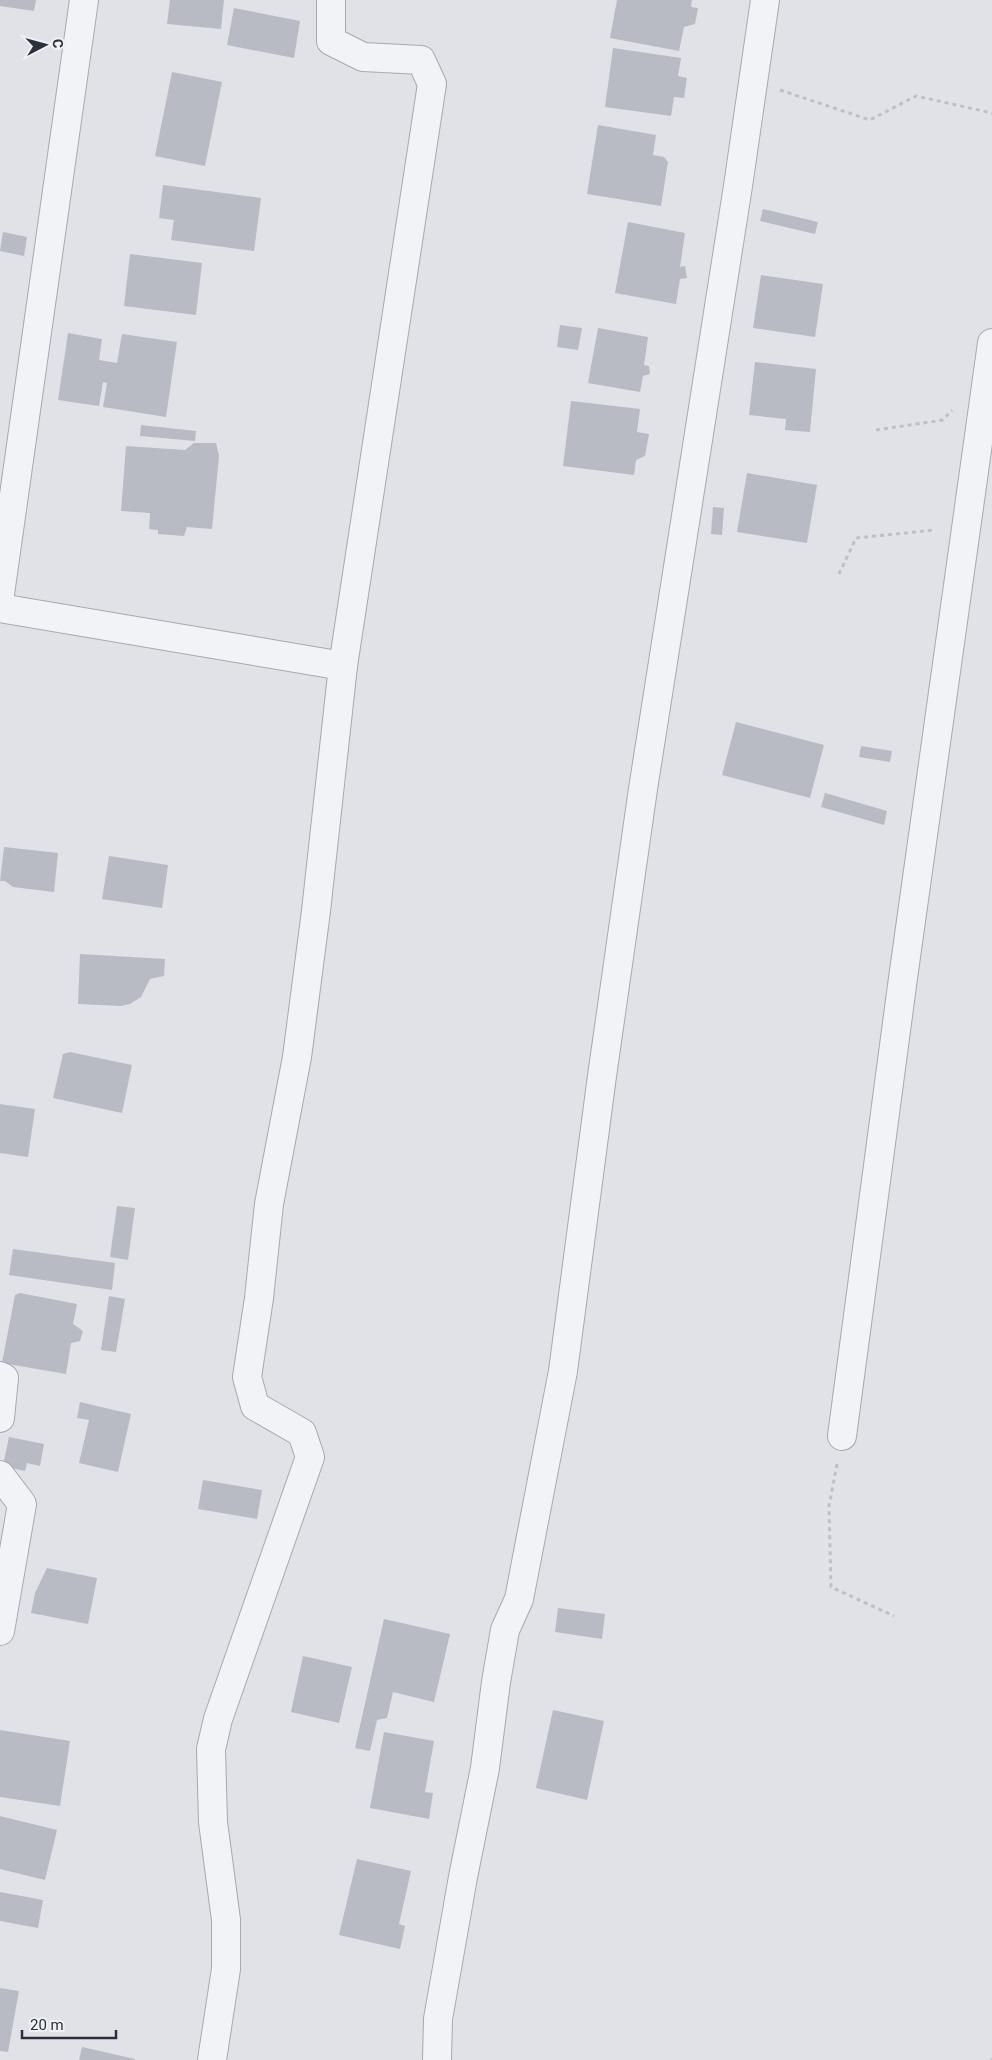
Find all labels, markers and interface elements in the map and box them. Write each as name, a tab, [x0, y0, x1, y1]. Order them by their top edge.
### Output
north arrow	[20, 20, 70, 70]
text: С	[49, 38, 66, 49]
scale bar	[22, 2008, 116, 2040]
text: 20 m	[30, 2016, 64, 2034]

